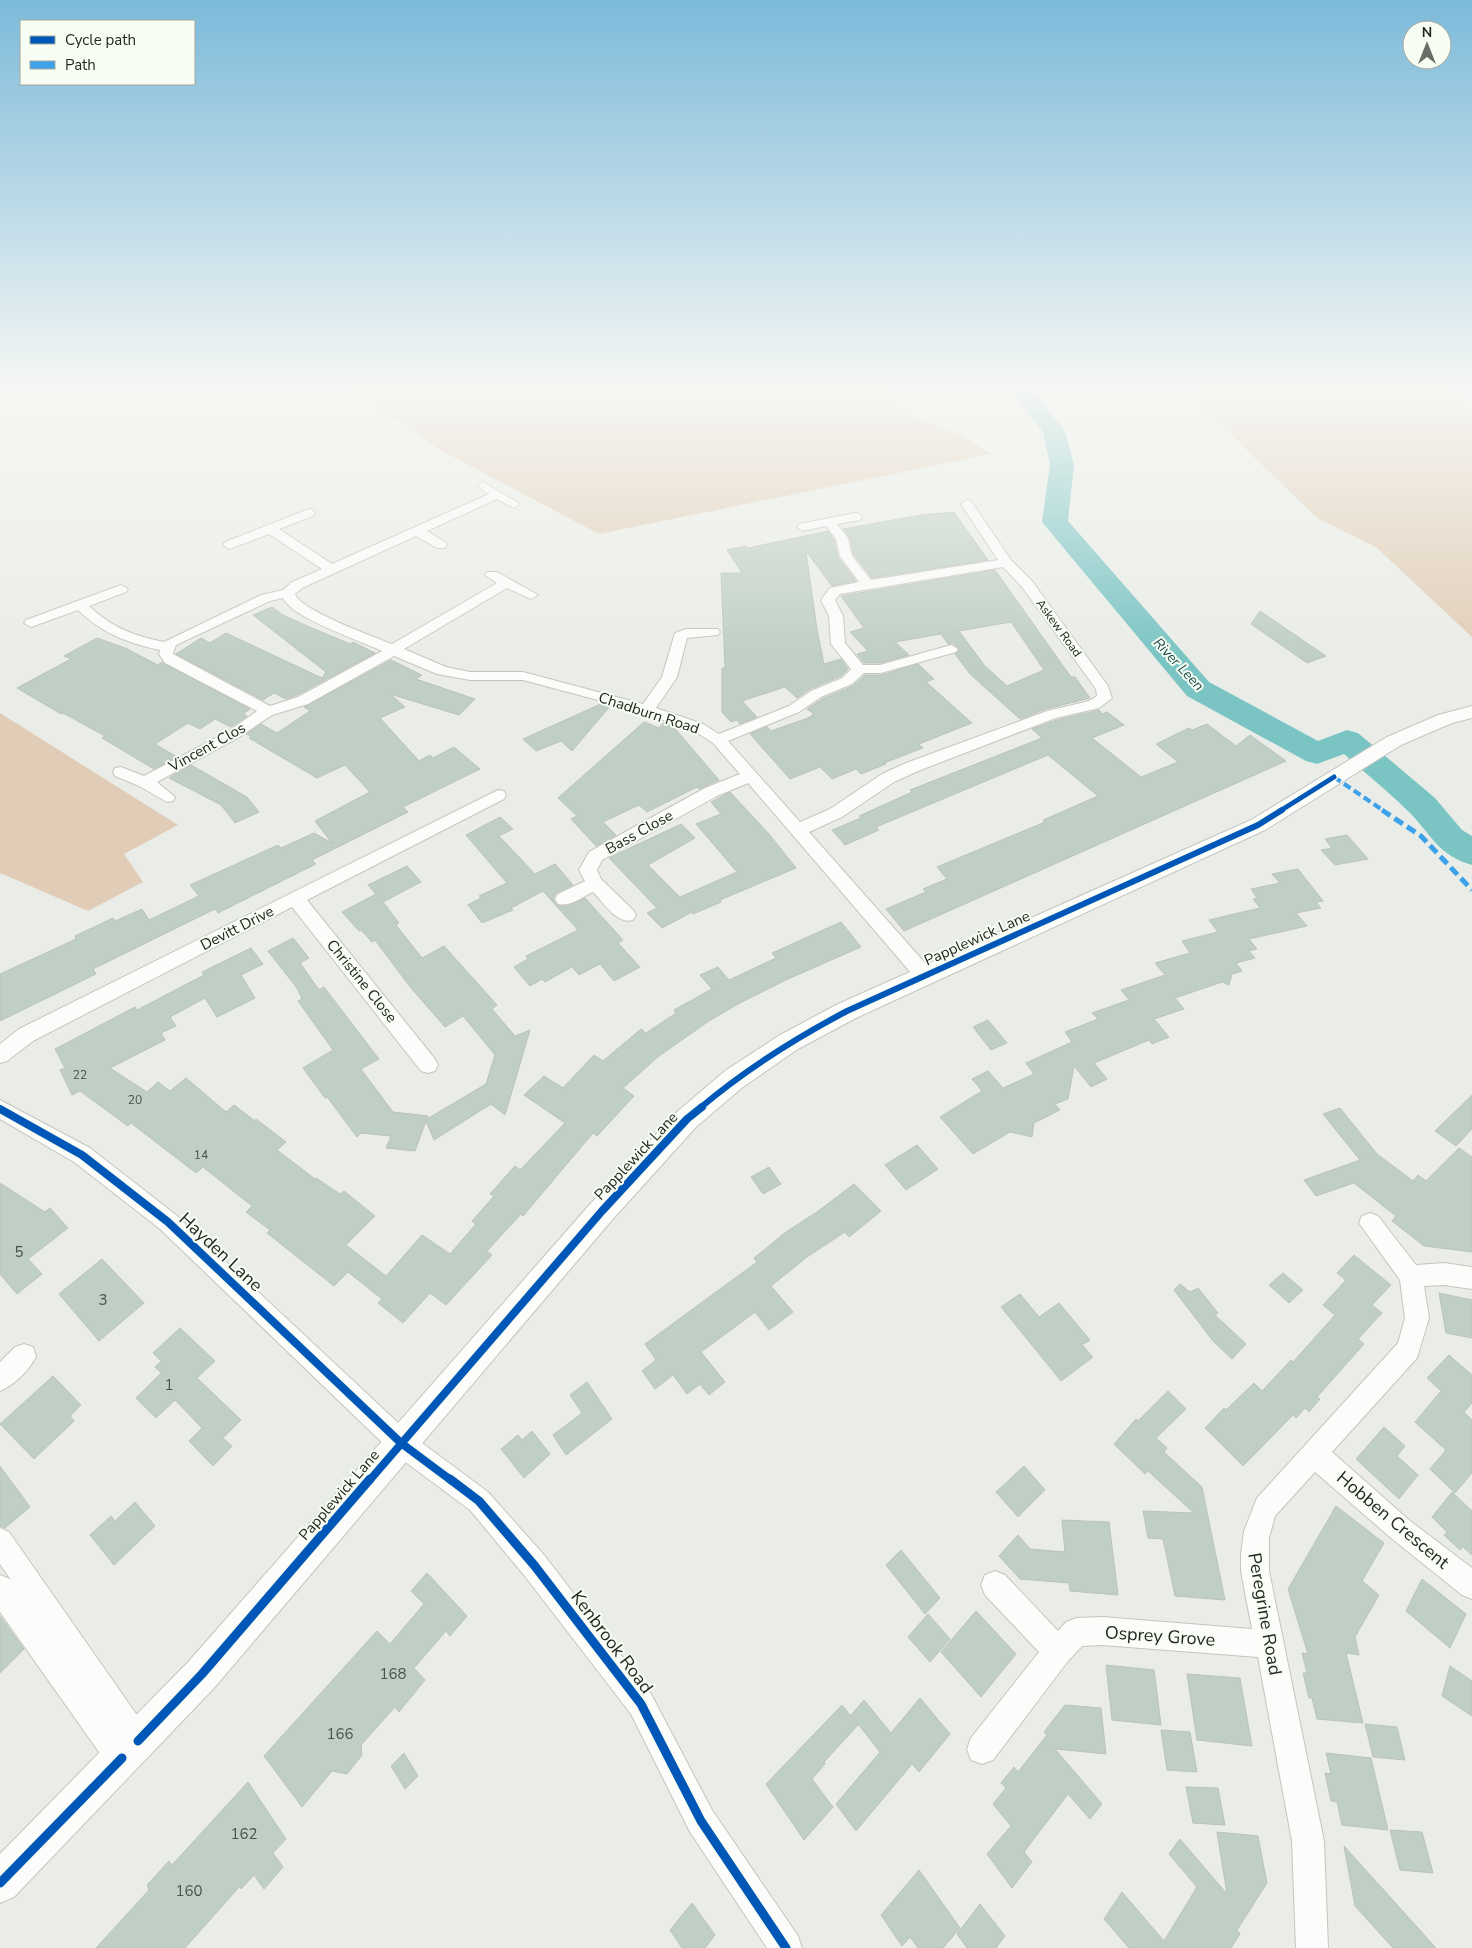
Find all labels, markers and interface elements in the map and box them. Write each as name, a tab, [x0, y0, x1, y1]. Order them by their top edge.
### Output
legend	[20, 20, 195, 85]
north arrow	[1402, 20, 1452, 70]
text: N	[1422, 23, 1432, 42]
text: Cycle path	[65, 30, 136, 50]
text: Path	[65, 55, 96, 75]
street label: Askew Road	[1033, 596, 1085, 660]
water label: River Leen	[1149, 634, 1208, 695]
street label: Chadburn Road	[596, 687, 702, 739]
street label: Vincent Clos	[164, 718, 249, 777]
street label: Bass Close	[602, 805, 676, 859]
street label: Devitt Drive	[197, 901, 277, 955]
street label: Papplewick Lane	[921, 906, 1033, 970]
street label: Christine Close	[322, 935, 402, 1027]
house number: 22	[73, 1067, 87, 1083]
house number: 20	[128, 1092, 142, 1108]
street label: Papplewick Lane	[590, 1108, 682, 1204]
house number: 14	[194, 1147, 208, 1163]
street label: Hayden Lane	[174, 1207, 268, 1297]
house number: 5	[14, 1242, 24, 1262]
house number: 3	[98, 1290, 108, 1310]
house number: 1	[164, 1375, 174, 1395]
street label: Papplewick Lane	[294, 1445, 384, 1545]
street label: Hobben Crescent	[1332, 1466, 1455, 1575]
street label: Peregrine Road	[1242, 1551, 1288, 1677]
street label: Kenbrook Road	[565, 1586, 659, 1698]
street label: Osprey Grove	[1104, 1620, 1216, 1652]
house number: 168	[379, 1664, 407, 1684]
house number: 166	[326, 1724, 354, 1744]
house number: 162	[230, 1824, 258, 1844]
house number: 160	[175, 1881, 203, 1901]

